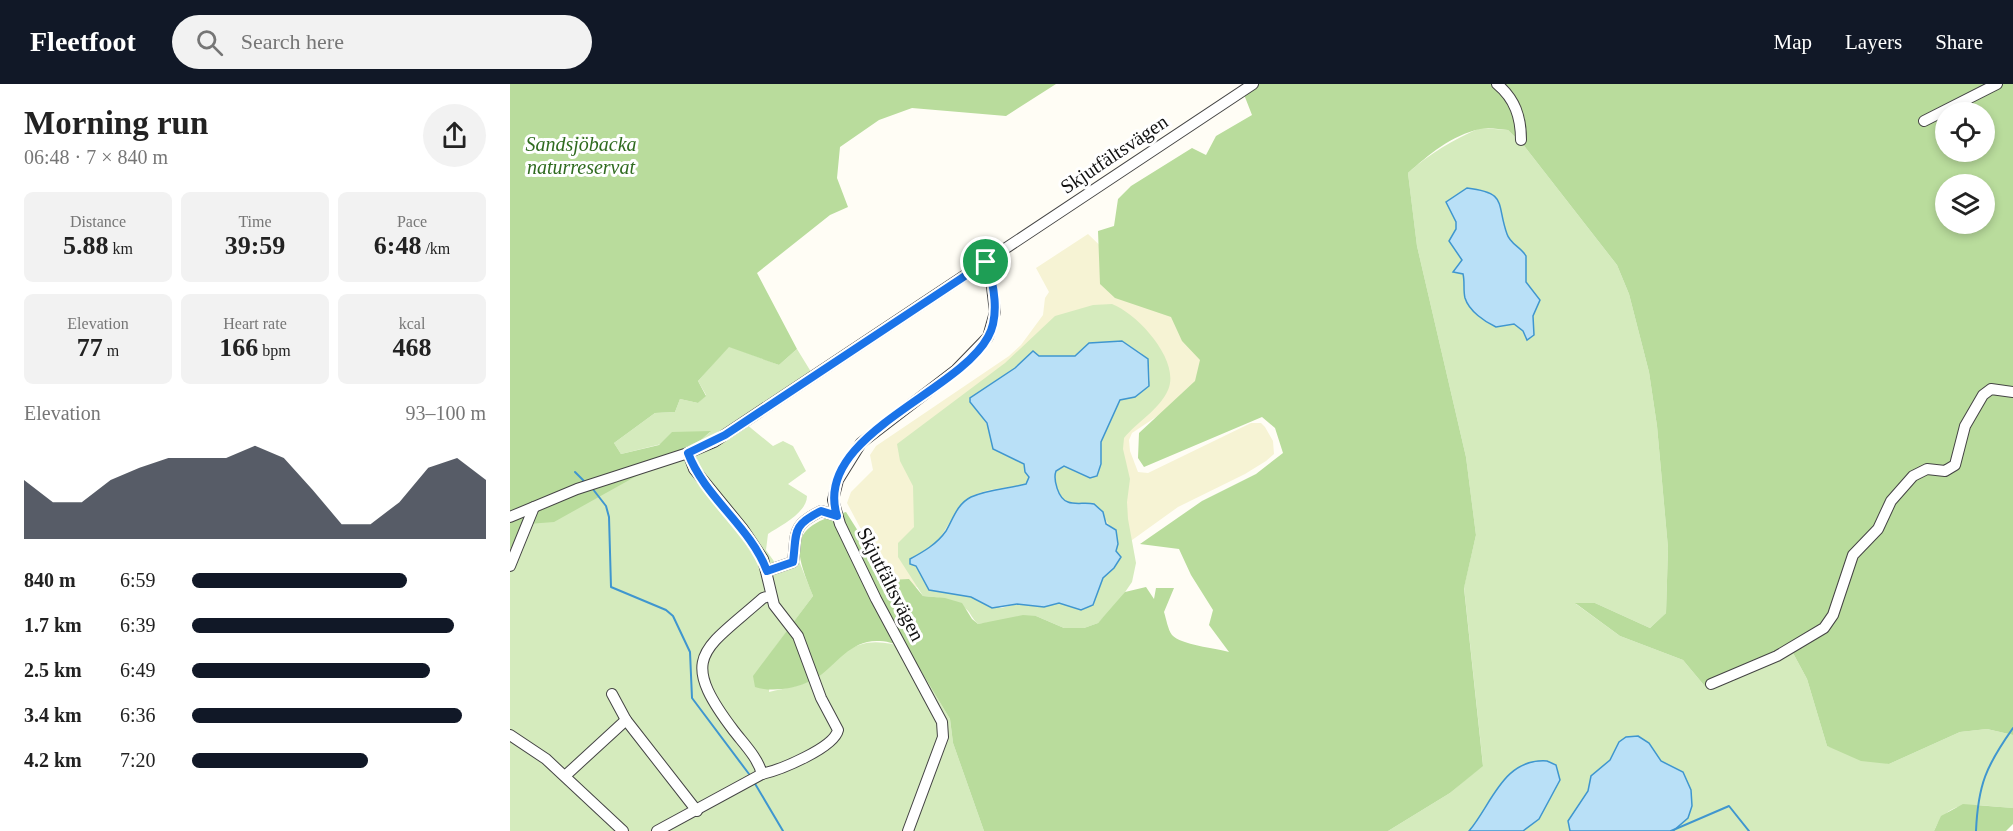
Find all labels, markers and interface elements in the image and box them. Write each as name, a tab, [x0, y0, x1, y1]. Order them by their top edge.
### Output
search box	[172, 15, 592, 69]
text: Fleetfoot	[30, 26, 136, 57]
icon: search	[193, 26, 226, 59]
text: Search here	[241, 29, 344, 54]
text: Map	[1774, 30, 1812, 54]
text: Layers	[1845, 30, 1902, 54]
text: Share	[1935, 30, 1983, 54]
map controls	[1935, 102, 1995, 234]
button: locate	[1935, 102, 1995, 162]
button: share	[423, 104, 486, 167]
text: Morning run	[24, 105, 208, 141]
street label: Skjutfältsvägen	[1056, 110, 1172, 199]
park label: Sandsjöbacka naturreservat	[525, 133, 637, 178]
text: 06:48 · 7 × 840 m	[24, 146, 168, 168]
button: layers	[1935, 174, 1995, 234]
text: Distance	[70, 213, 126, 230]
text: Time	[238, 213, 272, 230]
text: Pace	[397, 213, 427, 230]
text: 5.88	[63, 231, 109, 260]
text: 39:59	[225, 231, 285, 260]
text: 6:48	[374, 231, 421, 260]
pin	[960, 236, 1011, 287]
text: km	[109, 240, 133, 257]
text: /km	[421, 240, 450, 257]
icon: arrive	[969, 245, 1002, 278]
text: Elevation	[67, 315, 129, 332]
text: Heart rate	[223, 315, 287, 332]
text: kcal	[399, 315, 425, 332]
text: 77	[77, 333, 103, 362]
text: 166	[219, 333, 258, 362]
text: 468	[393, 333, 432, 362]
text: m	[103, 342, 119, 359]
text: bpm	[258, 342, 291, 359]
text: Elevation	[24, 402, 101, 424]
text: 93–100 m	[405, 402, 486, 424]
street label: Skjutfältsvägen	[852, 524, 929, 645]
text: 840 m	[24, 569, 76, 591]
text: 6:59	[120, 569, 156, 591]
text: 1.7 km	[24, 614, 82, 636]
text: 6:39	[120, 614, 156, 636]
text: 2.5 km	[24, 659, 82, 681]
text: 6:49	[120, 659, 156, 681]
text: 3.4 km	[24, 704, 82, 726]
text: 6:36	[120, 704, 156, 726]
text: 4.2 km	[24, 749, 82, 771]
text: 7:20	[120, 749, 156, 771]

